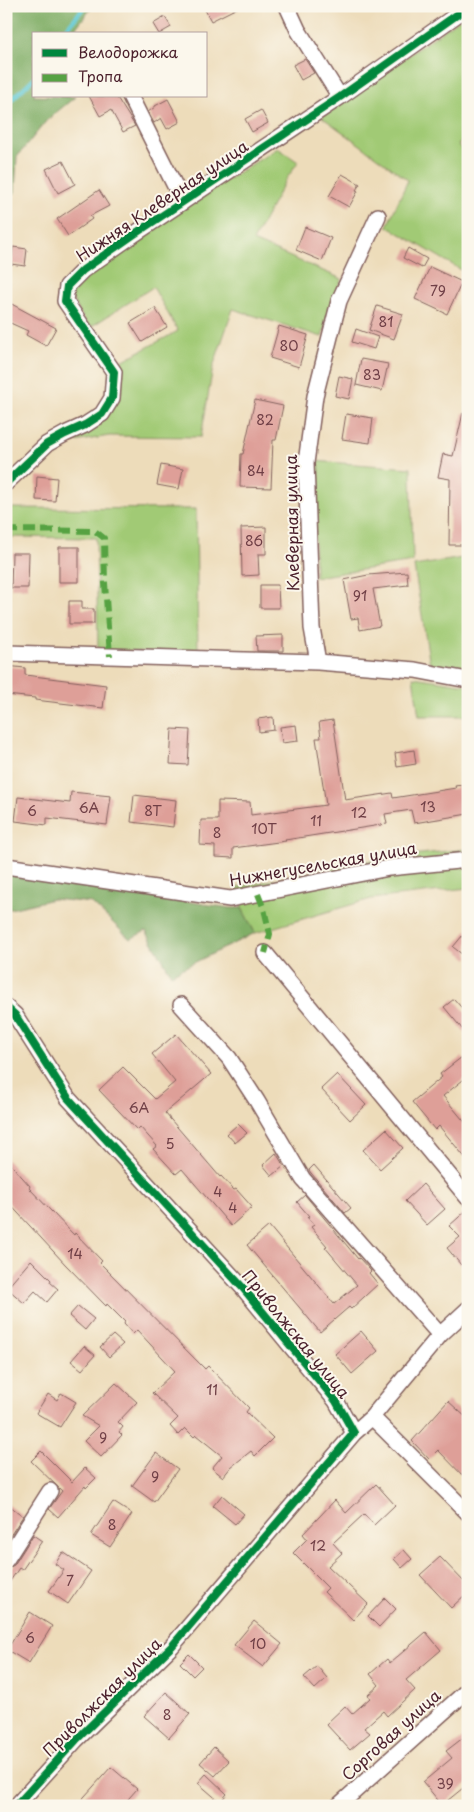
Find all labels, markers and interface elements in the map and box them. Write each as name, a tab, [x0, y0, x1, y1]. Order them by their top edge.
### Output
legend	[32, 32, 208, 98]
text: Велодорожка	[78, 40, 179, 63]
text: Тропа	[78, 64, 123, 87]
street label: Нижняя Клеверная улица	[71, 133, 252, 267]
house number: 79	[430, 280, 446, 301]
house number: 81	[379, 311, 393, 332]
house number: 80	[280, 335, 298, 356]
house number: 83	[363, 364, 381, 385]
house number: 82	[256, 409, 274, 430]
street label: Клеверная улица	[278, 454, 304, 592]
house number: 84	[247, 460, 265, 481]
house number: 86	[245, 530, 263, 551]
house number: 91	[353, 585, 367, 606]
house number: 13	[420, 796, 436, 817]
house number: 6А	[79, 797, 100, 818]
house number: 6	[27, 800, 37, 821]
house number: 8Т	[144, 800, 162, 821]
house number: 12	[351, 802, 367, 823]
house number: 11	[310, 810, 322, 831]
house number: 10Т	[251, 818, 277, 839]
house number: 8	[213, 822, 221, 843]
street label: Нижнегусельская улица	[227, 835, 418, 891]
house number: 6А	[129, 1097, 150, 1118]
house number: 5	[165, 1133, 175, 1154]
house number: 4	[213, 1181, 223, 1202]
house number: 4	[228, 1197, 238, 1218]
house number: 14	[67, 1243, 83, 1264]
street label: Приволжская улица	[237, 1264, 356, 1403]
house number: 11	[206, 1379, 218, 1400]
house number: 9	[99, 1427, 107, 1448]
house number: 9	[151, 1466, 159, 1487]
house number: 8	[108, 1514, 116, 1535]
house number: 12	[310, 1535, 326, 1556]
house number: 7	[66, 1570, 74, 1591]
house number: 6	[25, 1627, 35, 1648]
street label: Приволжская улица	[36, 1631, 166, 1761]
house number: 10	[250, 1633, 266, 1654]
street label: Сорговая улица	[335, 1683, 445, 1785]
house number: 8	[163, 1704, 171, 1725]
house number: 39	[436, 1773, 454, 1794]

